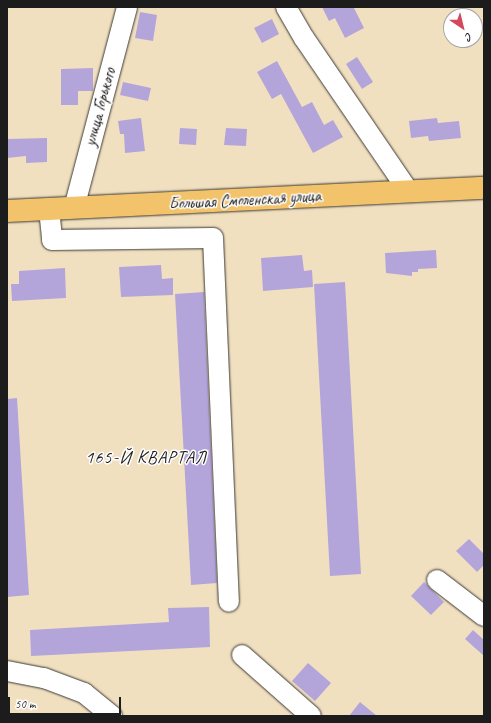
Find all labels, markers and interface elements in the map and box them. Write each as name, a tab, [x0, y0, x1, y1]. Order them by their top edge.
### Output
north arrow	[443, 8, 483, 48]
text: С	[463, 30, 476, 44]
street label: улица Горького	[80, 66, 120, 148]
street label: Большая Смоленская улица	[168, 186, 322, 214]
district label: 165-Й КВАРТАЛ	[85, 446, 207, 468]
scale bar	[10, 689, 123, 715]
text: 50 m	[15, 696, 35, 712]

